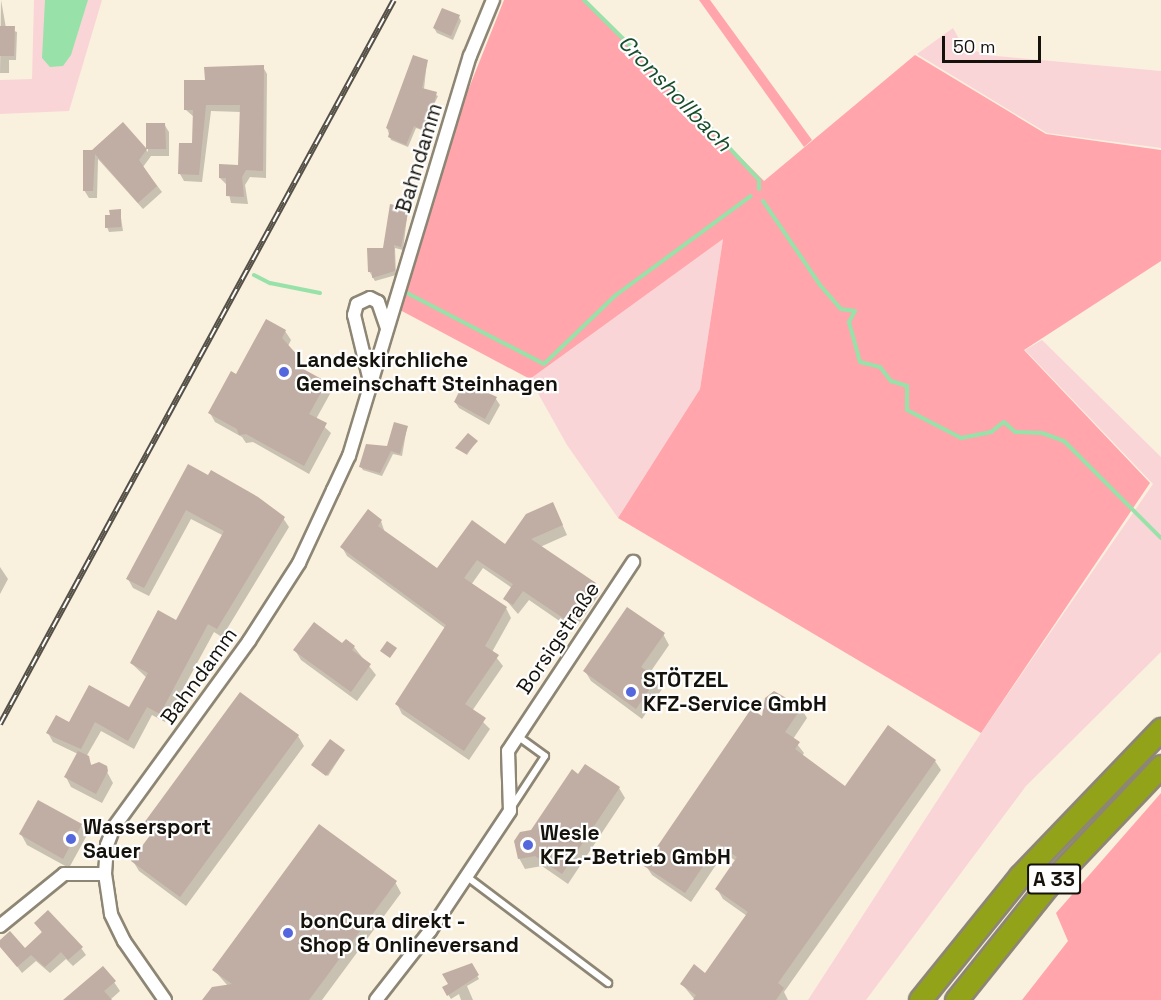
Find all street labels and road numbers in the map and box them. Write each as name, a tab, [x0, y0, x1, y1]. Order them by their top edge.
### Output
street label: Bahndamm	[390, 100, 448, 216]
street label: Borsigstraße	[511, 577, 605, 699]
street label: Bahndamm	[155, 623, 243, 729]
road number: A 33	[1026, 862, 1082, 896]

